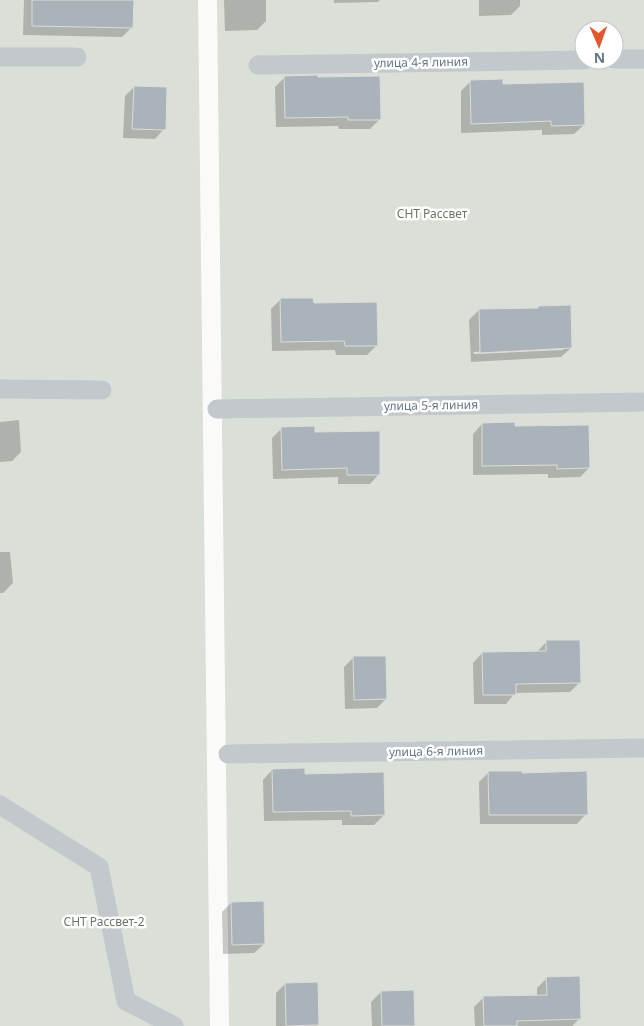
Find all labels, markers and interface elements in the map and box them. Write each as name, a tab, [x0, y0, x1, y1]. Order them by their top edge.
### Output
north arrow	[574, 20, 624, 70]
text: N	[593, 49, 605, 68]
street label: улица 4-я линия	[374, 53, 468, 71]
park label: СНТ Рассвет	[397, 205, 468, 222]
street label: улица 5-я линия	[384, 396, 478, 414]
street label: улица 6-я линия	[389, 742, 483, 760]
park label: СНТ Рассвет-2	[63, 913, 145, 930]

